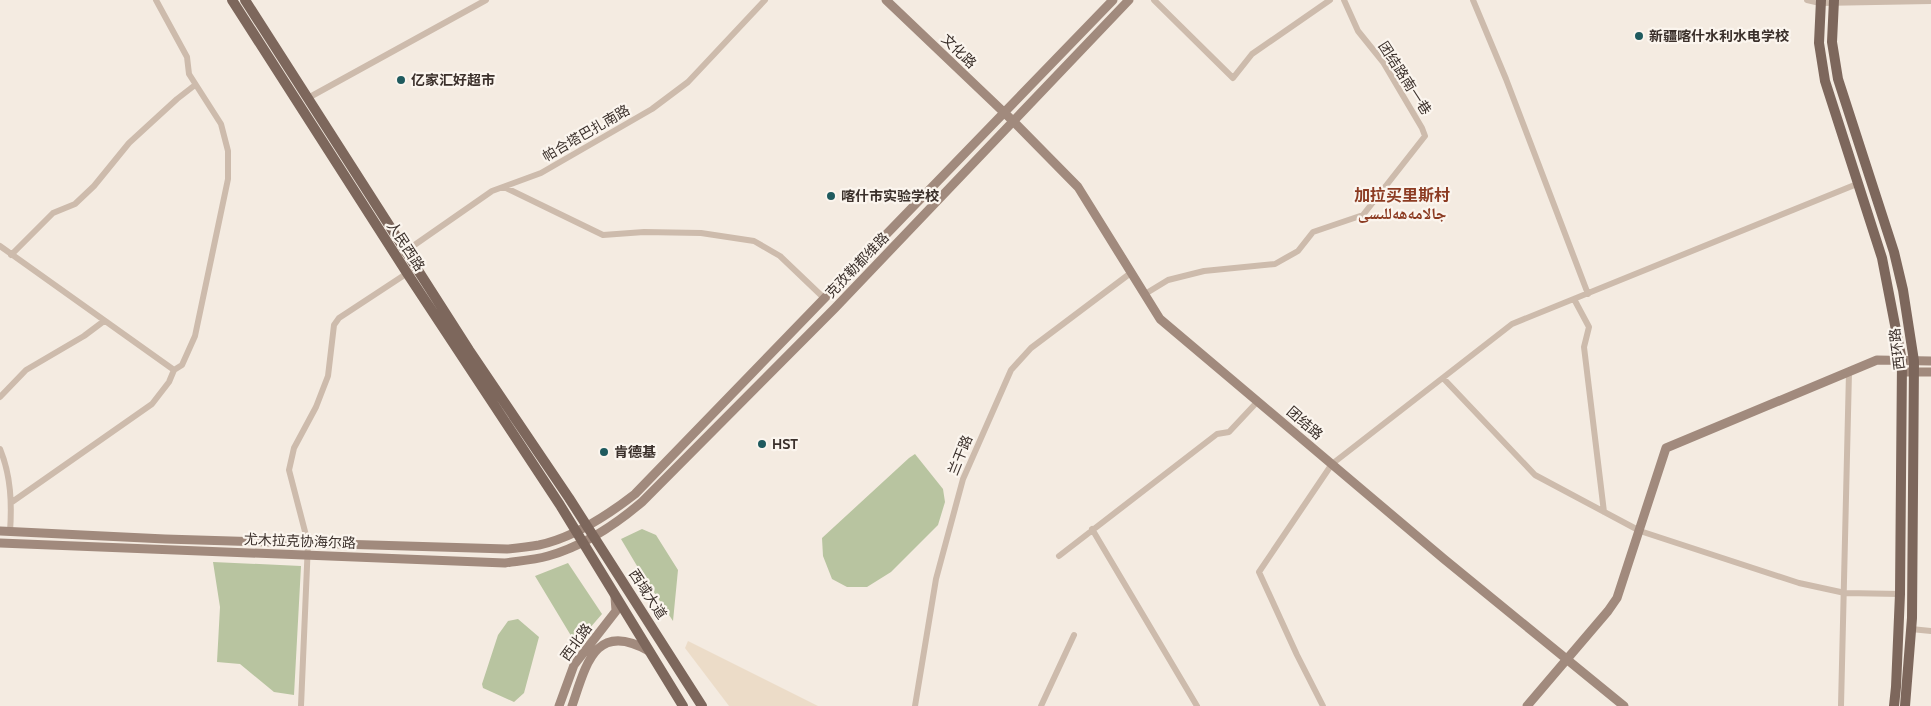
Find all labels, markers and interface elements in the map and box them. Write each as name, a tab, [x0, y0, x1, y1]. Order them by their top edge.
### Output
place label: 新疆喀什水利水电学校	[1649, 27, 1789, 45]
street label: 文化路	[938, 30, 980, 72]
marker: 新疆喀什水利水电学校	[1633, 30, 1645, 42]
street label: 团结路南一巷	[1375, 38, 1435, 118]
place label: 亿家汇好超市	[411, 71, 495, 89]
marker: 亿家汇好超市	[395, 74, 407, 86]
street label: 帕合塔巴扎南路	[539, 101, 633, 165]
district label: 加拉买里斯村 جالامەھەللىسى	[1354, 186, 1450, 223]
place label: 喀什市实验学校	[841, 187, 939, 205]
marker: 喀什市实验学校	[825, 190, 837, 202]
street label: 人民西路	[383, 218, 429, 274]
street label: 克孜勒都维路	[821, 229, 893, 301]
street label: 西环路	[1886, 327, 1908, 371]
street label: 团结路	[1283, 402, 1327, 444]
street label: 兰干路	[944, 432, 976, 478]
place label: HST	[772, 435, 798, 453]
marker: HST	[756, 438, 768, 450]
place label: 肯德基	[614, 443, 656, 461]
marker: 肯德基	[598, 446, 610, 458]
street label: 尤木拉克协海尔路	[244, 530, 356, 552]
street label: 西域大道	[625, 566, 671, 622]
street label: 西北路	[556, 620, 596, 664]

